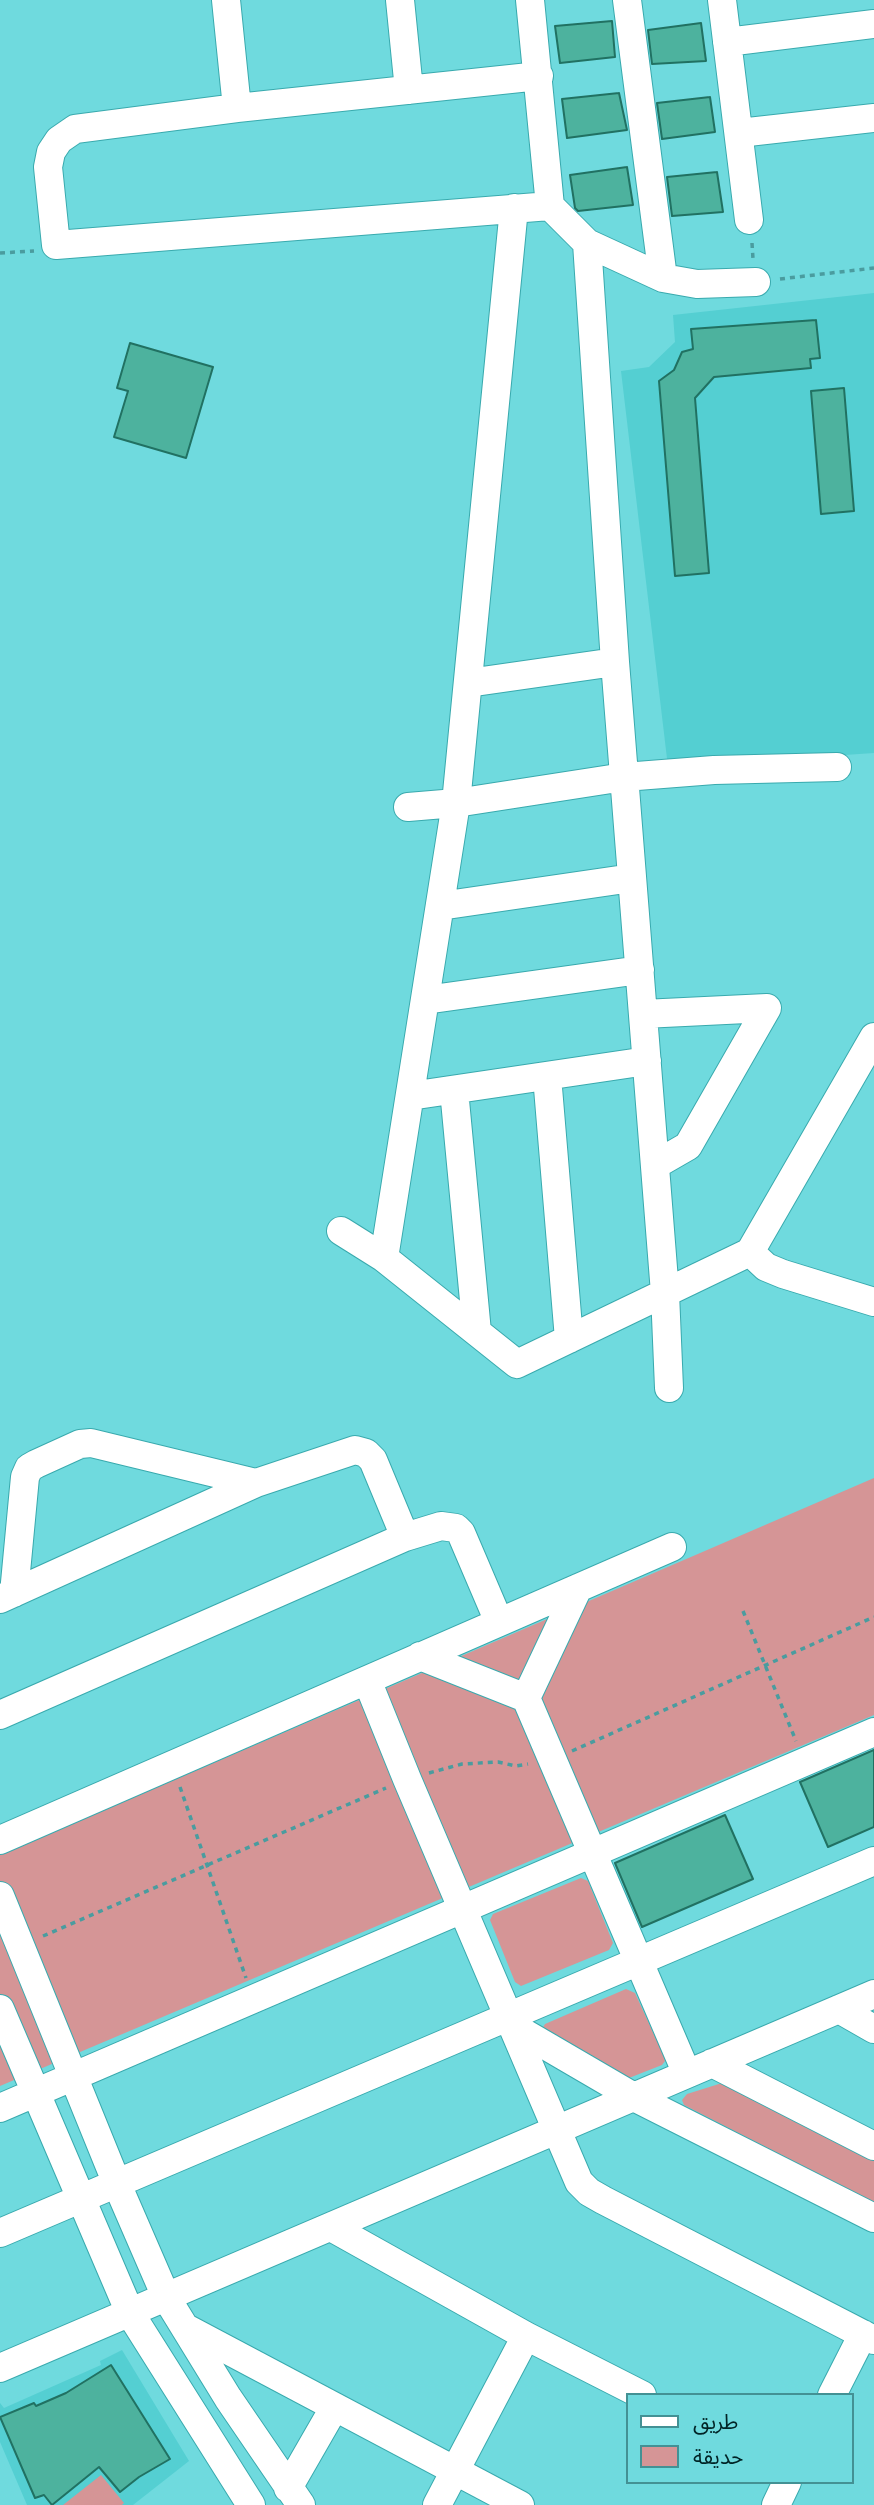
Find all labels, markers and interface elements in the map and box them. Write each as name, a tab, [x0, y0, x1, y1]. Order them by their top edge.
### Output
legend	[626, 2393, 853, 2484]
text: طريق	[693, 2409, 738, 2435]
text: حديقة	[693, 2444, 743, 2470]

